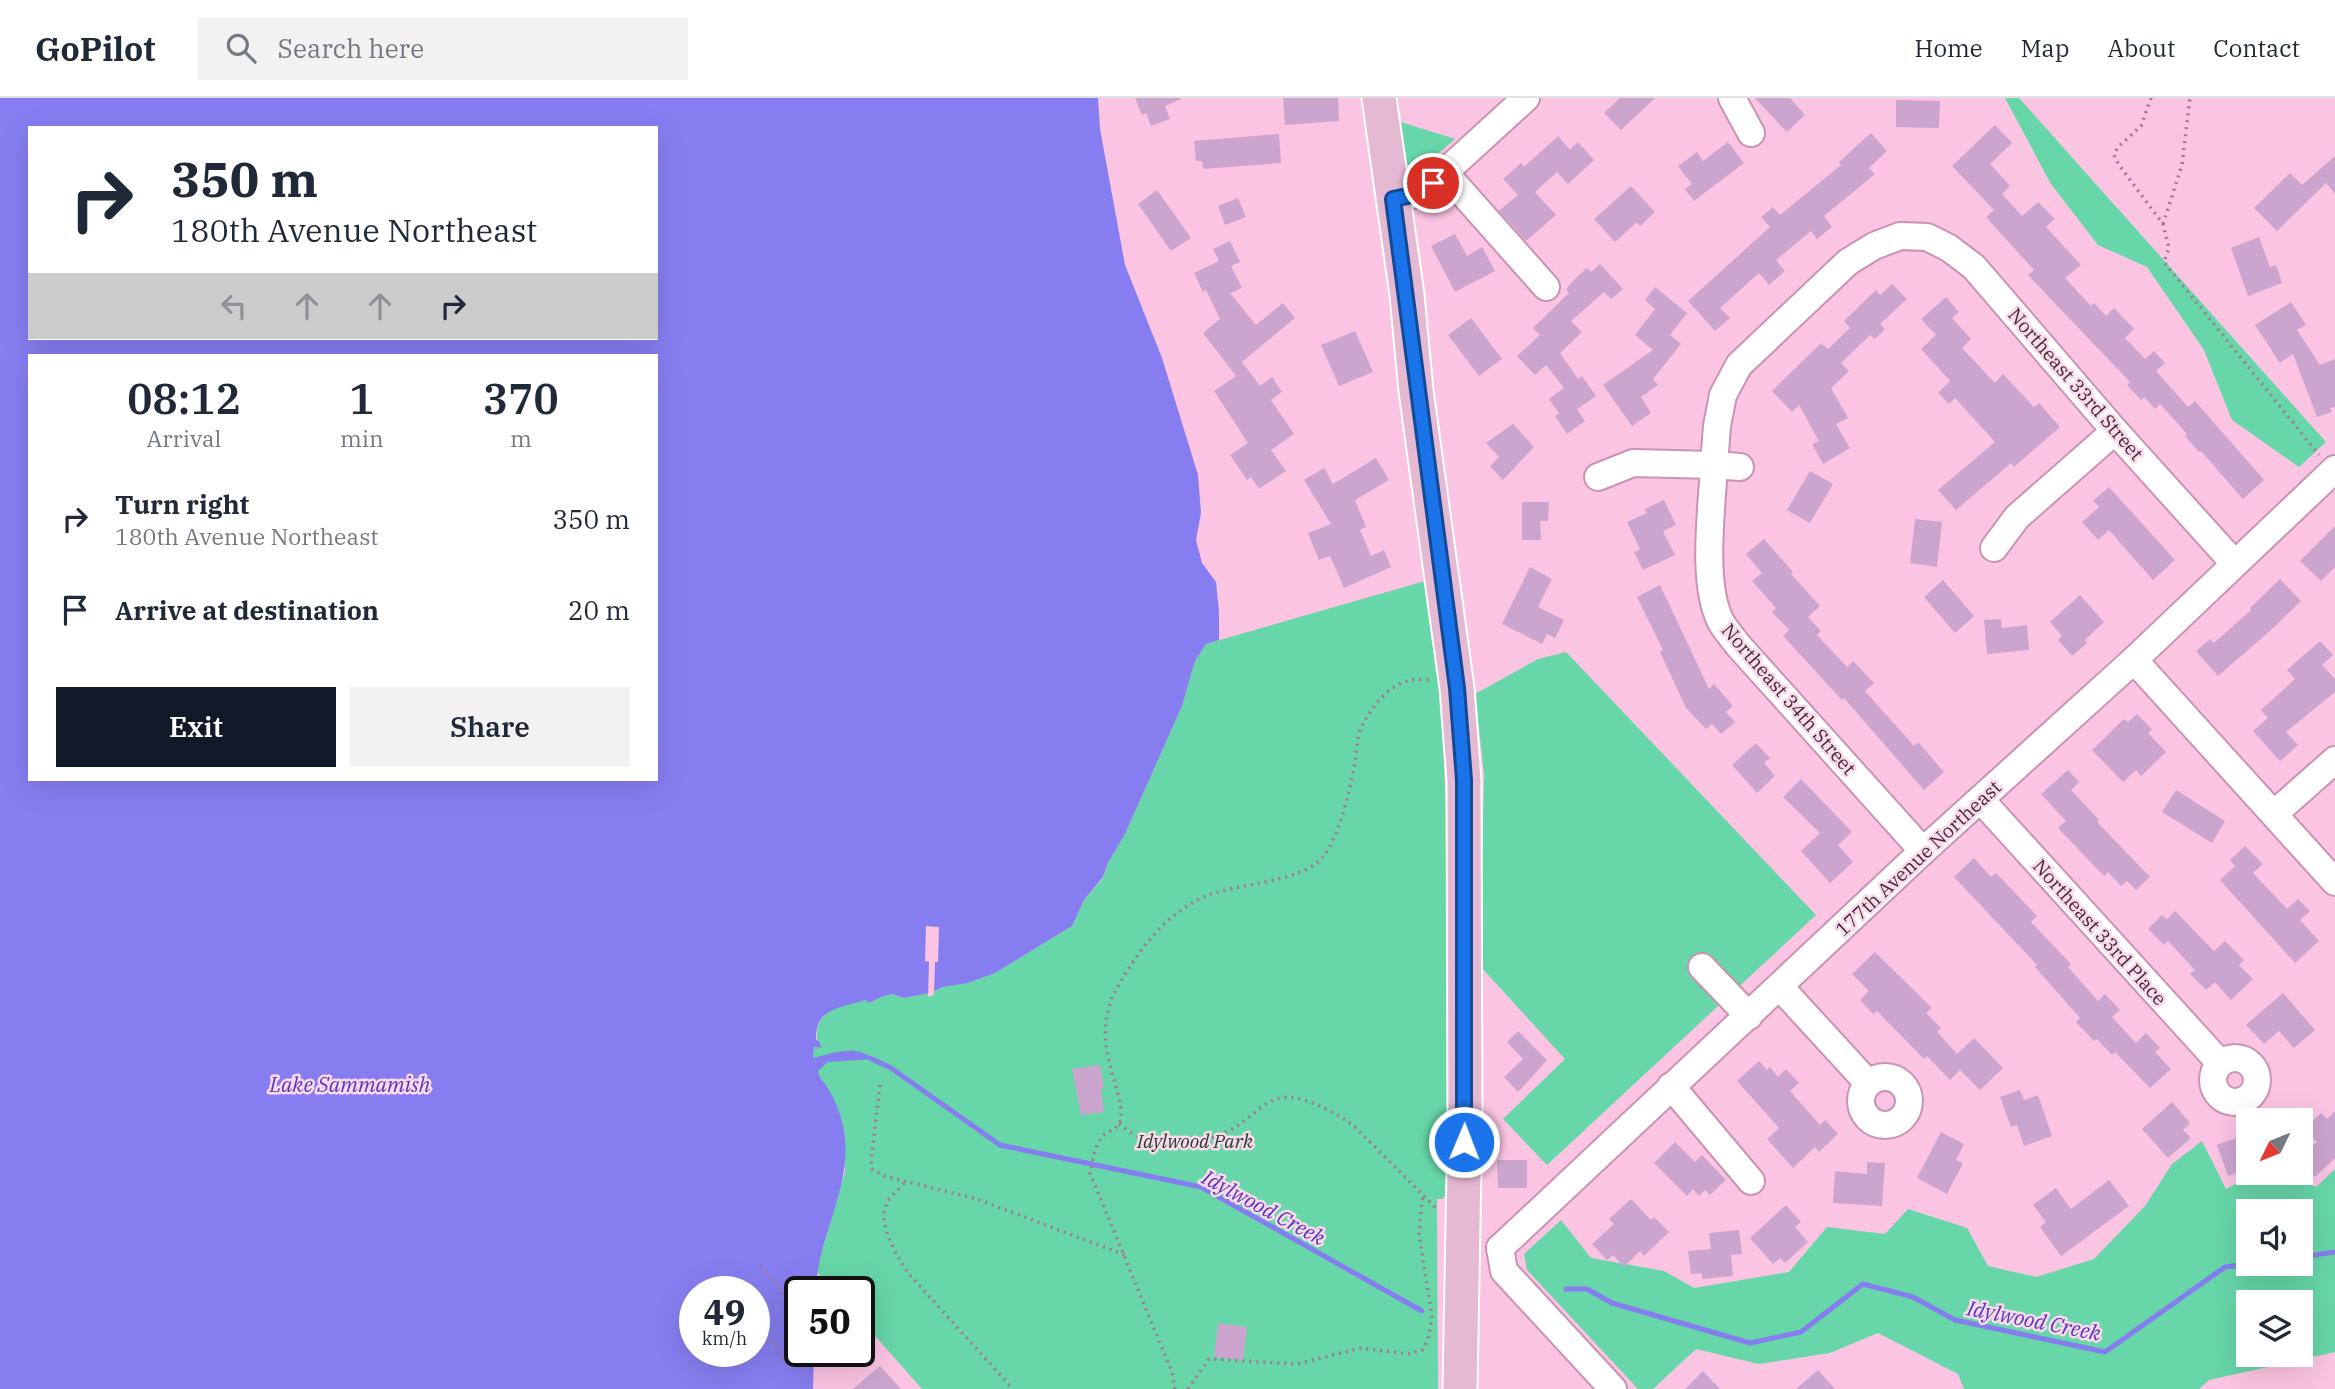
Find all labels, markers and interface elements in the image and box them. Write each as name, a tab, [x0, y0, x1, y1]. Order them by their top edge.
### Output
search box	[198, 17, 688, 80]
text: GoPilot	[35, 27, 156, 70]
icon: search	[222, 29, 260, 67]
text: Search here	[278, 31, 424, 65]
text: Home	[1915, 32, 1983, 64]
text: Map	[2021, 32, 2069, 64]
text: About	[2107, 32, 2175, 64]
text: Contact	[2213, 32, 2300, 64]
text: 350 m	[171, 147, 318, 210]
pin	[1403, 153, 1463, 213]
icon: right	[56, 154, 147, 245]
icon: arrive	[1414, 164, 1452, 202]
text: 180th Avenue Northeast	[171, 209, 537, 251]
icon: left	[215, 287, 253, 325]
icon: ahead	[288, 287, 326, 325]
icon: ahead	[361, 287, 399, 325]
icon: right	[434, 287, 472, 325]
street label: Northeast 33rd Street	[2003, 303, 2149, 465]
text: 08:12	[127, 371, 241, 426]
text: 1	[349, 371, 374, 426]
text: 370	[483, 371, 559, 426]
text: Arrival	[147, 423, 221, 453]
text: min	[340, 423, 384, 453]
text: m	[510, 423, 532, 453]
text: Turn right	[115, 487, 249, 521]
icon: right	[56, 500, 94, 538]
text: 350 m	[552, 502, 630, 536]
text: 180th Avenue Northeast	[115, 521, 378, 551]
icon: arrive	[56, 591, 94, 629]
text: Arrive at destination	[115, 593, 379, 627]
text: 20 m	[568, 593, 630, 627]
street label: Northeast 34th Street	[1717, 618, 1861, 780]
button: Exit	[56, 687, 336, 767]
button: Share	[350, 687, 630, 767]
street label: 177th Avenue Northeast	[1830, 775, 2006, 941]
street label: Northeast 33rd Place	[2028, 854, 2172, 1010]
water label: Lake Sammamish	[269, 1070, 431, 1098]
position arrow	[1427, 1105, 1501, 1179]
north arrow	[2236, 1108, 2314, 1185]
map controls	[2236, 1108, 2313, 1367]
park label: Idylwood Park	[1136, 1129, 1254, 1153]
water label: Idylwood Creek	[1197, 1162, 1331, 1252]
button: sound	[2236, 1199, 2313, 1276]
speed limit sign: 50	[784, 1276, 875, 1367]
text: 49	[703, 1289, 746, 1335]
button: layers	[2236, 1290, 2313, 1367]
water label: Idylwood Creek	[1964, 1293, 2104, 1347]
text: km/h	[702, 1327, 747, 1350]

